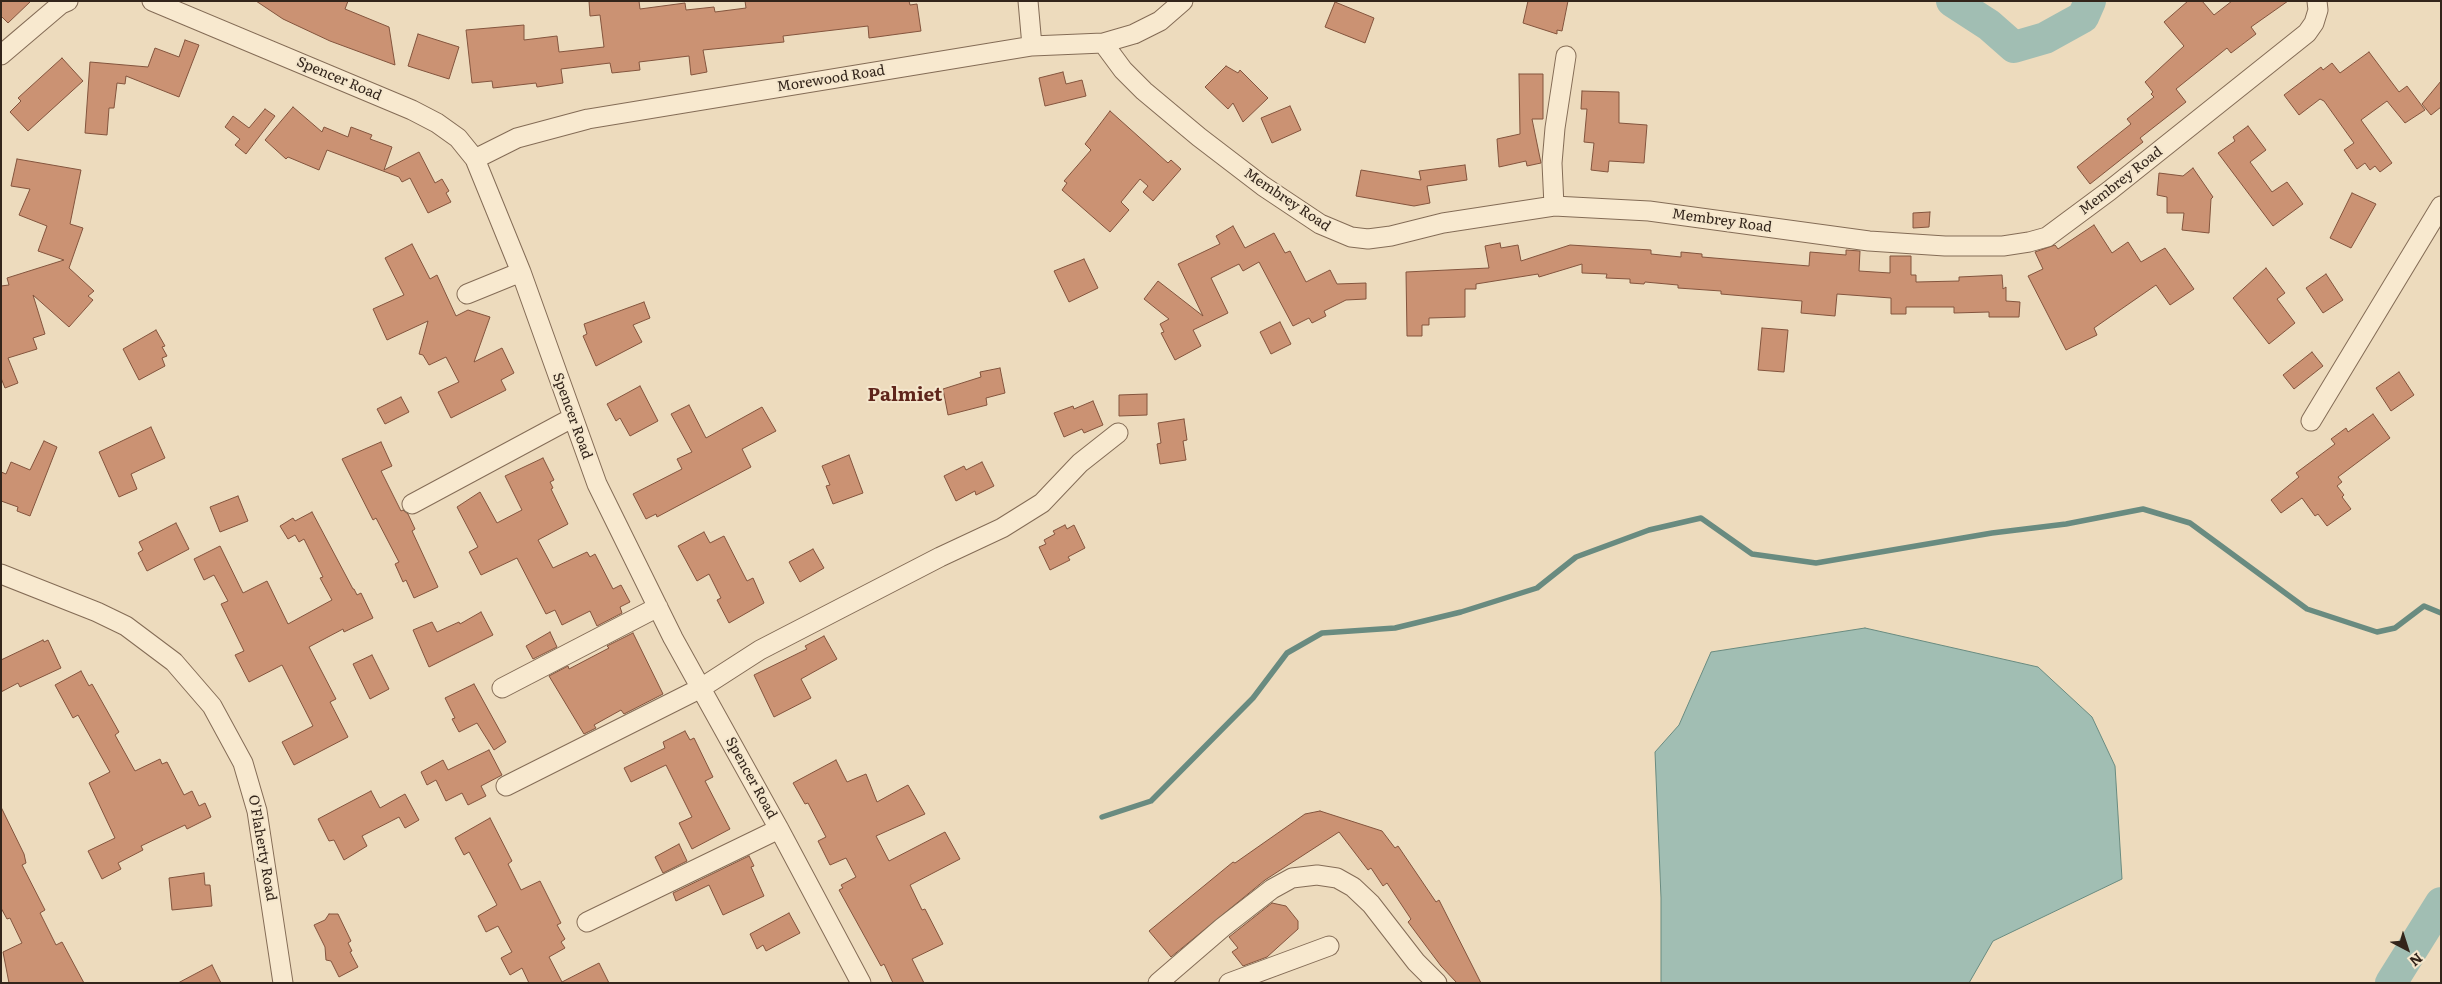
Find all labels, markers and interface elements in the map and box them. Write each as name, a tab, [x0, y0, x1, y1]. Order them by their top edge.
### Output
street label: Spencer Road	[294, 54, 384, 104]
street label: Morewood Road	[776, 62, 886, 96]
street label: Membrey Road	[2076, 143, 2166, 219]
street label: Membrey Road	[1241, 165, 1333, 235]
street label: Membrey Road	[1671, 206, 1773, 236]
street label: Spencer Road	[549, 370, 595, 462]
district label: Palmiet	[868, 384, 942, 406]
street label: Spencer Road	[722, 734, 780, 822]
street label: O'Flaherty Road	[244, 794, 280, 902]
north arrow	[2382, 924, 2432, 974]
text: N	[2406, 949, 2428, 972]

